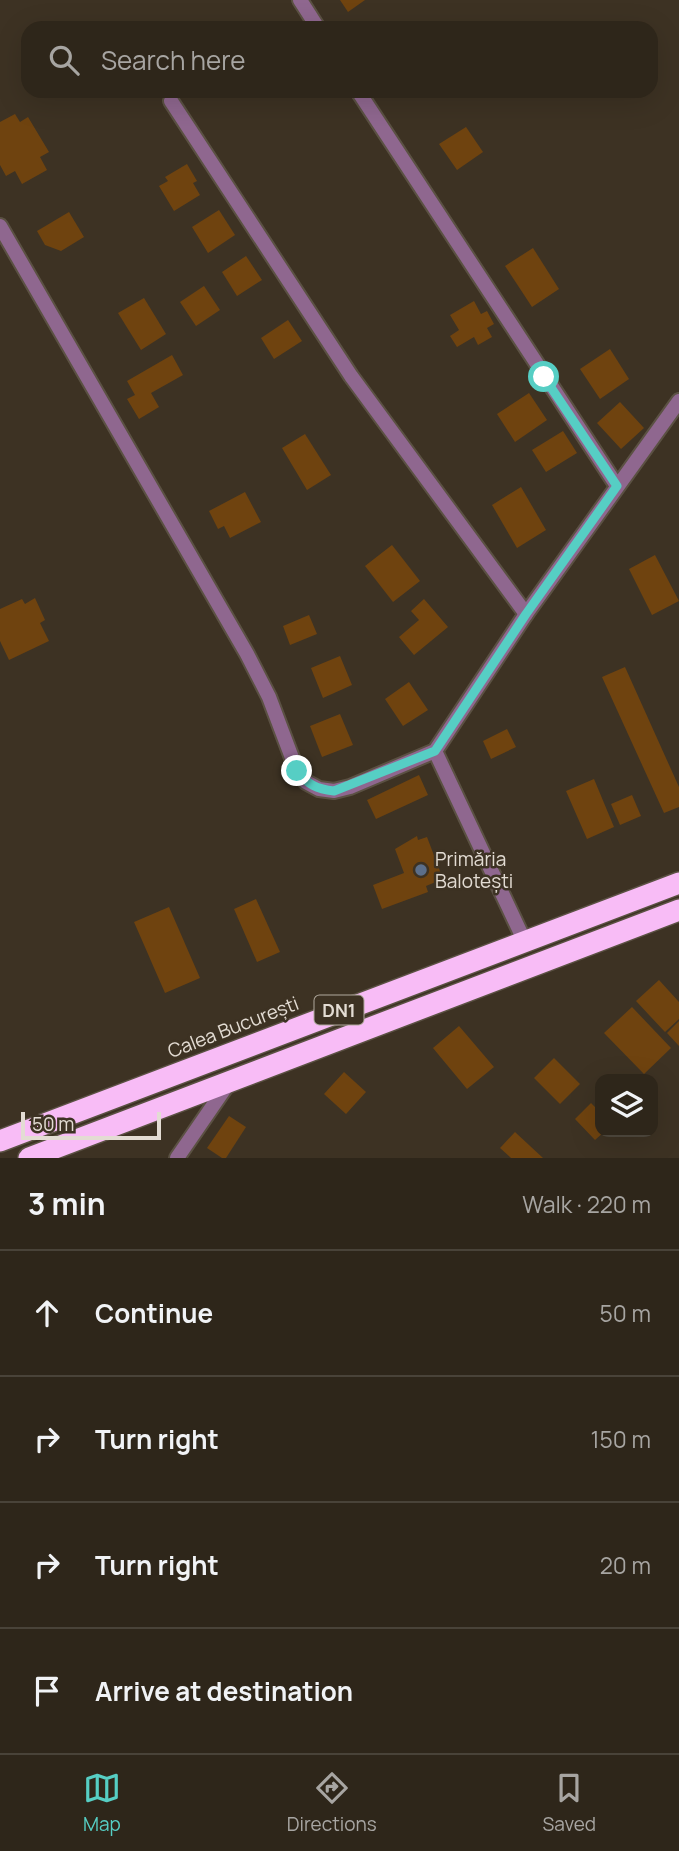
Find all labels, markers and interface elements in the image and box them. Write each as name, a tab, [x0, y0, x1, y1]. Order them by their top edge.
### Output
search box	[21, 21, 658, 98]
icon: search	[45, 41, 83, 79]
text: Search here	[101, 42, 246, 78]
route start	[528, 361, 559, 392]
route end	[281, 755, 312, 786]
place label: Primăria Balotești	[435, 846, 513, 894]
marker: Primăria Balotești	[413, 862, 429, 878]
street label: Calea București	[164, 990, 302, 1064]
road number: DN1	[314, 995, 364, 1024]
map controls	[595, 1074, 658, 1137]
button: layers	[595, 1074, 658, 1137]
scale bar	[21, 1109, 161, 1141]
text: 50 m	[32, 1111, 74, 1137]
text: 3 min	[28, 1183, 106, 1224]
text: Walk · 220 m	[522, 1188, 651, 1220]
icon: ahead	[28, 1294, 66, 1332]
text: Continue	[95, 1295, 213, 1331]
text: 50 m	[600, 1297, 651, 1329]
icon: right	[28, 1420, 66, 1458]
text: Turn right	[95, 1421, 219, 1457]
text: 150 m	[591, 1423, 651, 1455]
icon: right	[28, 1546, 66, 1584]
text: Turn right	[95, 1547, 219, 1583]
text: 20 m	[600, 1549, 651, 1581]
icon: arrive	[28, 1672, 66, 1710]
text: Arrive at destination	[95, 1673, 353, 1709]
tab: Map	[83, 1769, 121, 1837]
tab: Directions	[287, 1769, 377, 1837]
tab: Saved	[543, 1769, 596, 1837]

